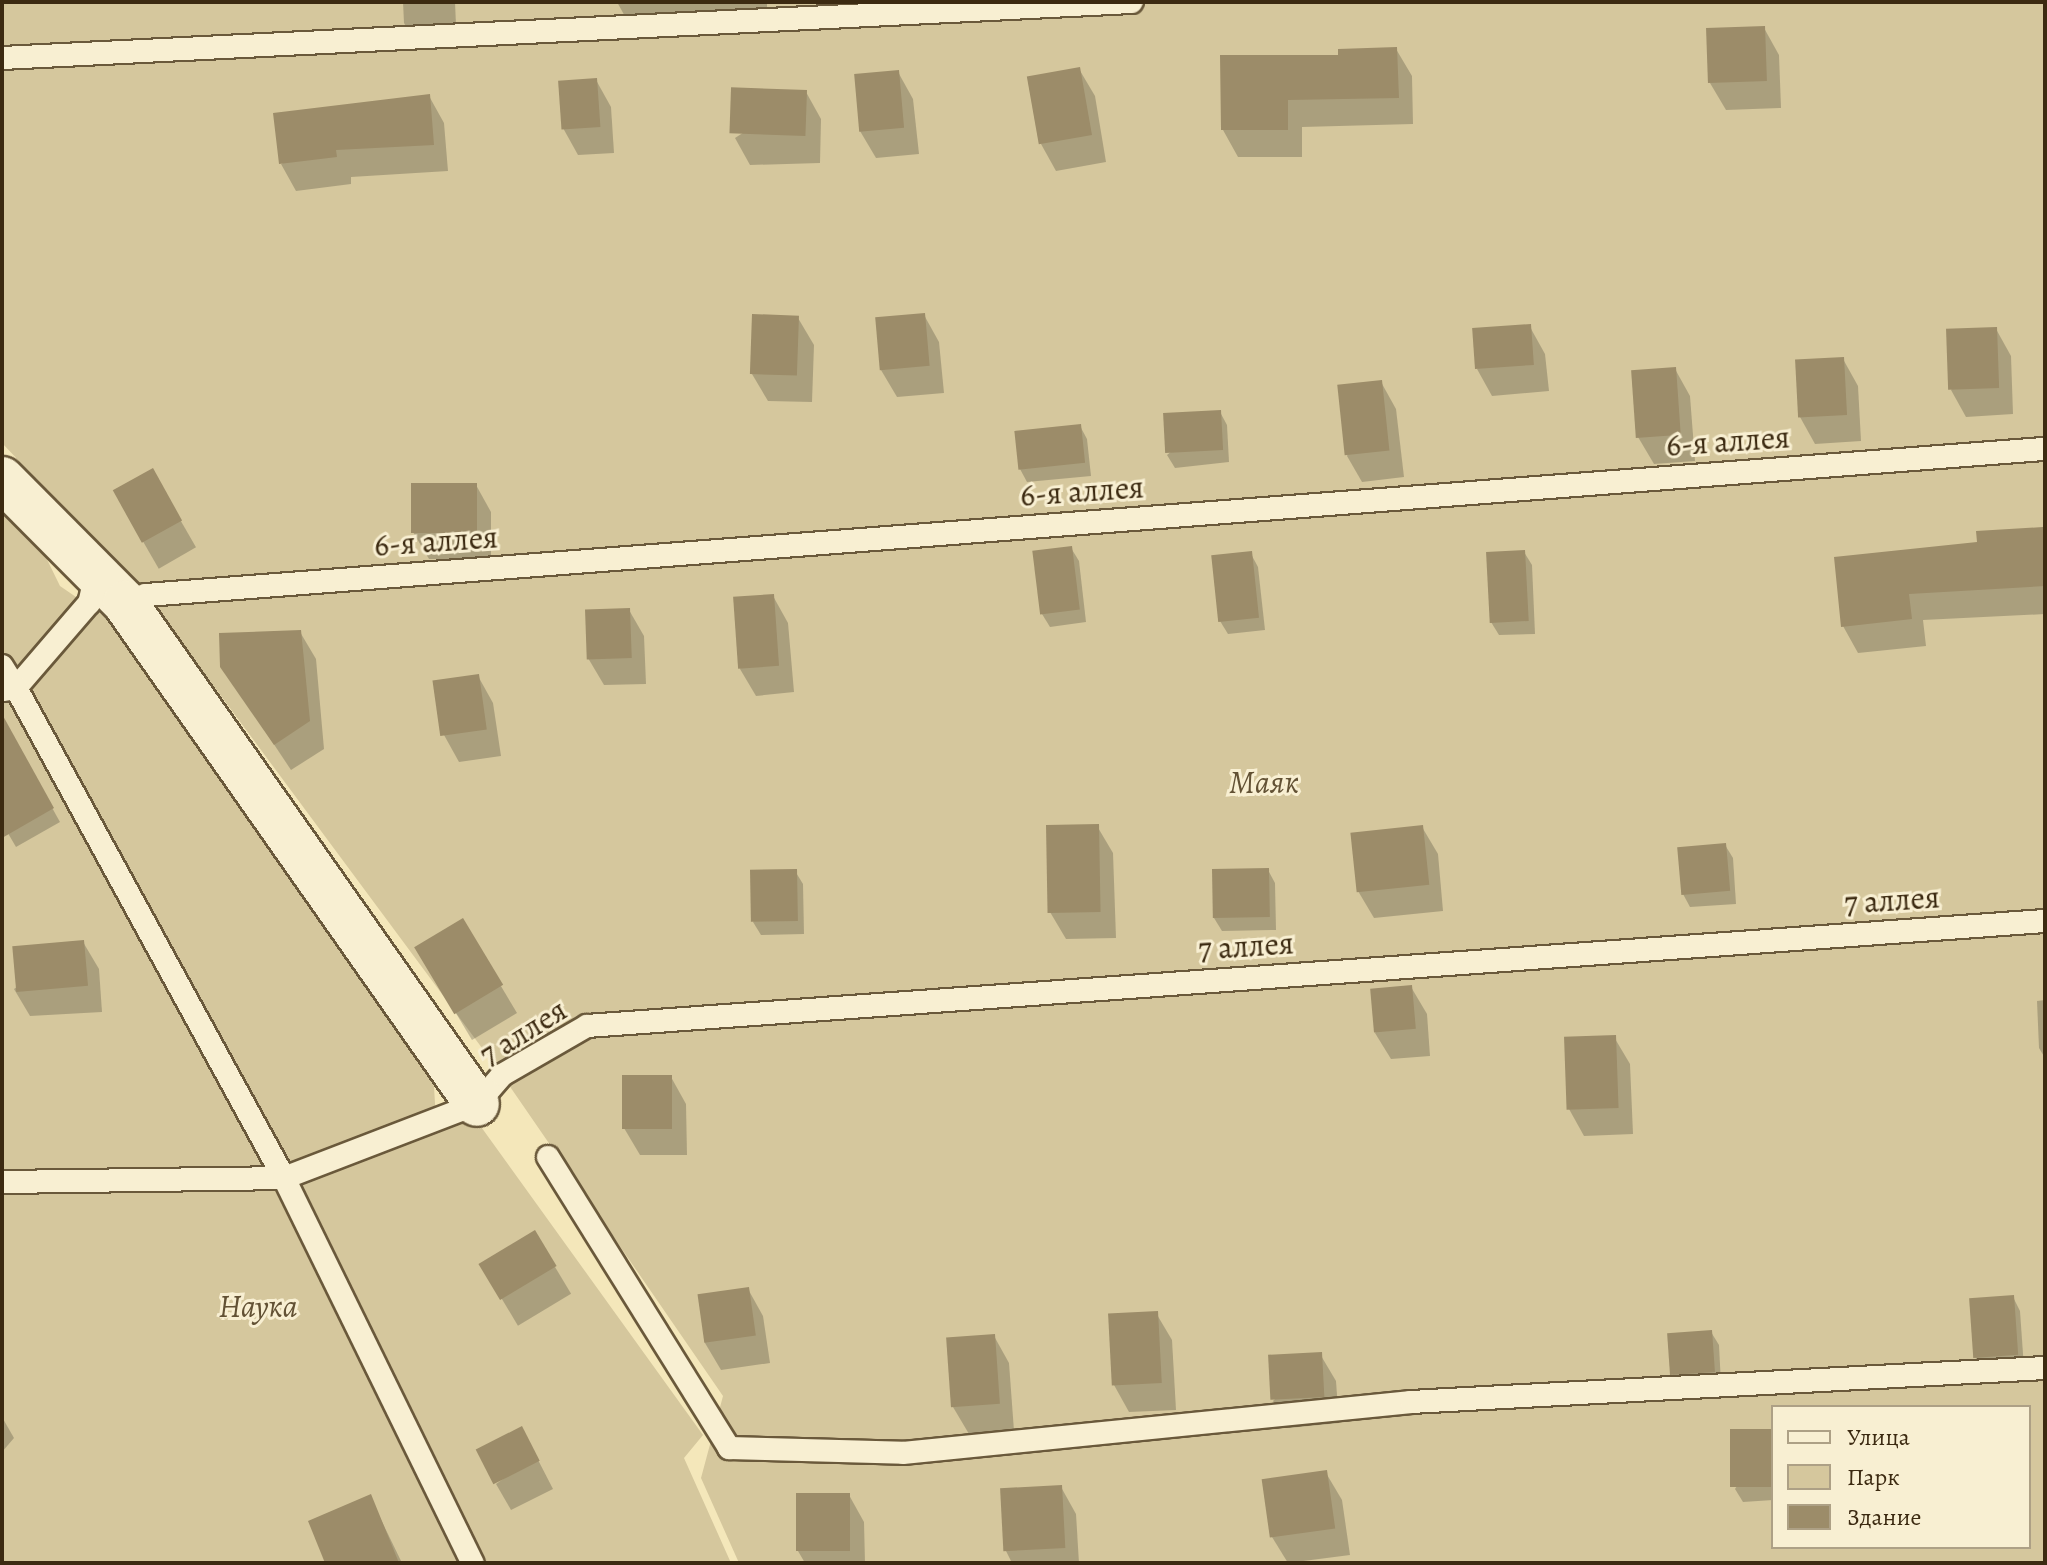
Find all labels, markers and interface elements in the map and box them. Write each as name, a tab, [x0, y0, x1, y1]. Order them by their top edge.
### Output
street label: 6-я аллея	[1665, 418, 1791, 464]
street label: 6-я аллея	[1019, 468, 1145, 514]
street label: 6-я аллея	[373, 518, 499, 564]
park label: Маяк	[1229, 763, 1299, 801]
street label: 7 аллея	[1843, 878, 1941, 922]
street label: 7 аллея	[1197, 924, 1295, 968]
street label: 7 аллея	[472, 990, 574, 1074]
park label: Наука	[218, 1287, 298, 1325]
legend	[1771, 1405, 2031, 1549]
text: Улица	[1847, 1421, 1910, 1453]
text: Парк	[1847, 1461, 1900, 1493]
text: Здание	[1847, 1501, 1922, 1533]

